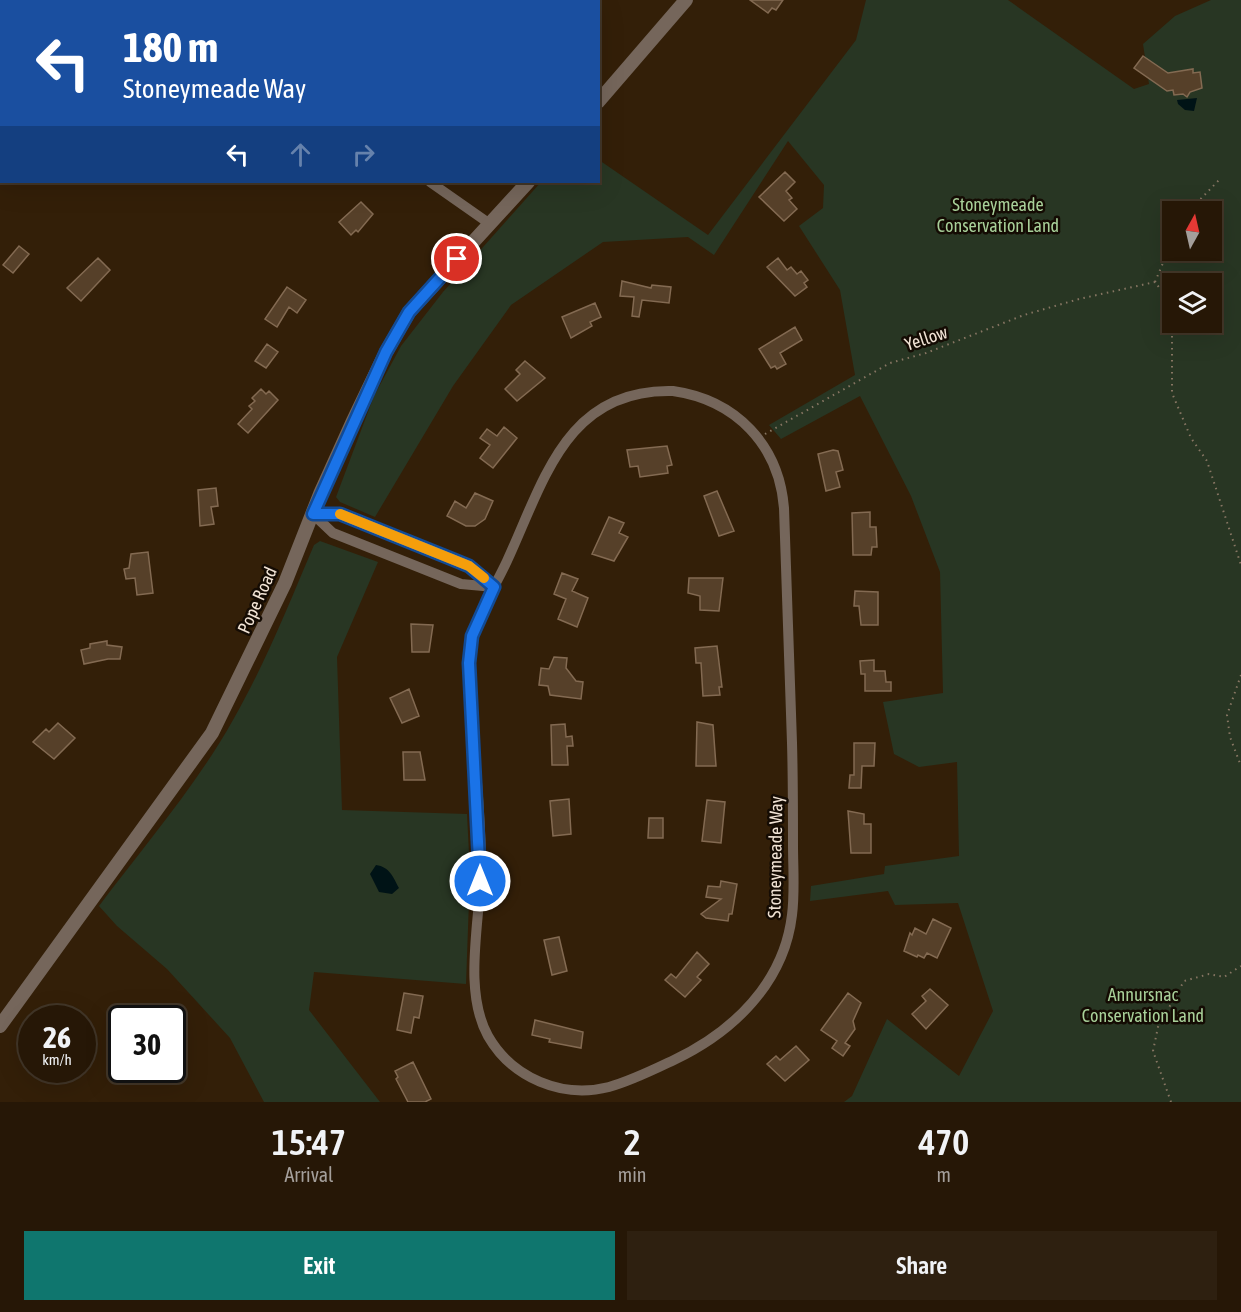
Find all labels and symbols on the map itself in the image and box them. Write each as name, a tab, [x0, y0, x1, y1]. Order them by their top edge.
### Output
park label: Stoneymeade Conservation Land	[937, 194, 1059, 236]
north arrow	[1162, 201, 1222, 261]
pin	[431, 233, 482, 284]
street label: Yellow	[902, 321, 950, 355]
street label: Pope Road	[233, 563, 281, 637]
street label: Stoneymeade Way	[763, 796, 787, 918]
position arrow	[448, 849, 512, 913]
park label: Annursnac Conservation Land	[1082, 984, 1204, 1026]
speed limit sign: 30	[108, 1005, 186, 1083]

